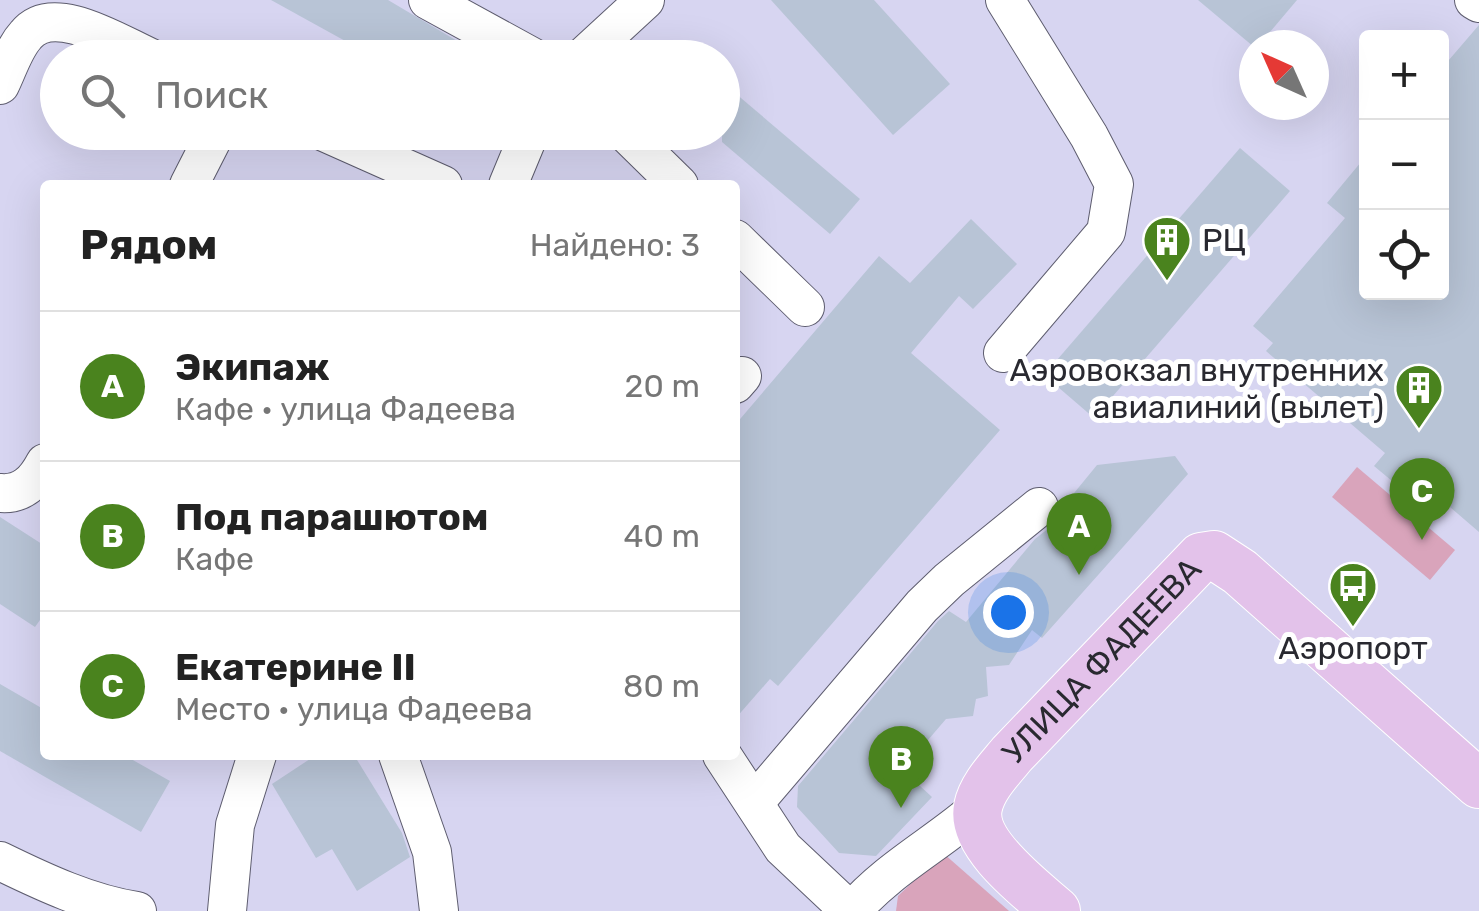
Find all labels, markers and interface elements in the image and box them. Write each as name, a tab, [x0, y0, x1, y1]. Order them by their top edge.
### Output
north arrow	[1239, 30, 1329, 120]
map controls	[1359, 30, 1449, 300]
button: +	[1359, 30, 1449, 120]
search box	[40, 40, 740, 150]
icon: search	[75, 68, 130, 123]
text: Поиск	[155, 72, 268, 118]
button: −	[1359, 120, 1449, 210]
button: locate	[1359, 210, 1449, 300]
building icon: РЦ	[1141, 214, 1193, 282]
text: Рядом	[80, 220, 217, 270]
place label: РЦ	[1202, 221, 1246, 259]
text: Найдено: 3	[530, 226, 700, 264]
text: Экипаж	[175, 344, 330, 390]
place label: Аэровокзал внутренних авиалиний (вылет)	[1009, 351, 1384, 426]
building icon: Аэровокзал внутренних авиалиний (вылет)	[1393, 362, 1445, 430]
text: A	[101, 367, 124, 405]
text: 20 m	[625, 367, 700, 405]
text: Кафе · улица Фадеева	[175, 390, 516, 428]
pin: C	[1390, 458, 1454, 540]
pin: A	[1046, 492, 1112, 575]
text: Под парашютом	[175, 494, 489, 540]
text: B	[101, 517, 124, 555]
text: 40 m	[624, 517, 700, 555]
text: Кафе	[175, 540, 254, 578]
street label: УЛИЦА ФАДЕЕВА	[994, 550, 1209, 771]
bus stop icon: Аэропорт	[1327, 560, 1379, 628]
your location	[983, 587, 1034, 638]
place label: Аэропорт	[1278, 629, 1428, 667]
text: Екатерине II	[175, 644, 416, 690]
text: C	[101, 667, 124, 705]
text: 80 m	[623, 667, 700, 705]
text: Место · улица Фадеева	[175, 690, 533, 728]
pin: B	[868, 726, 934, 808]

